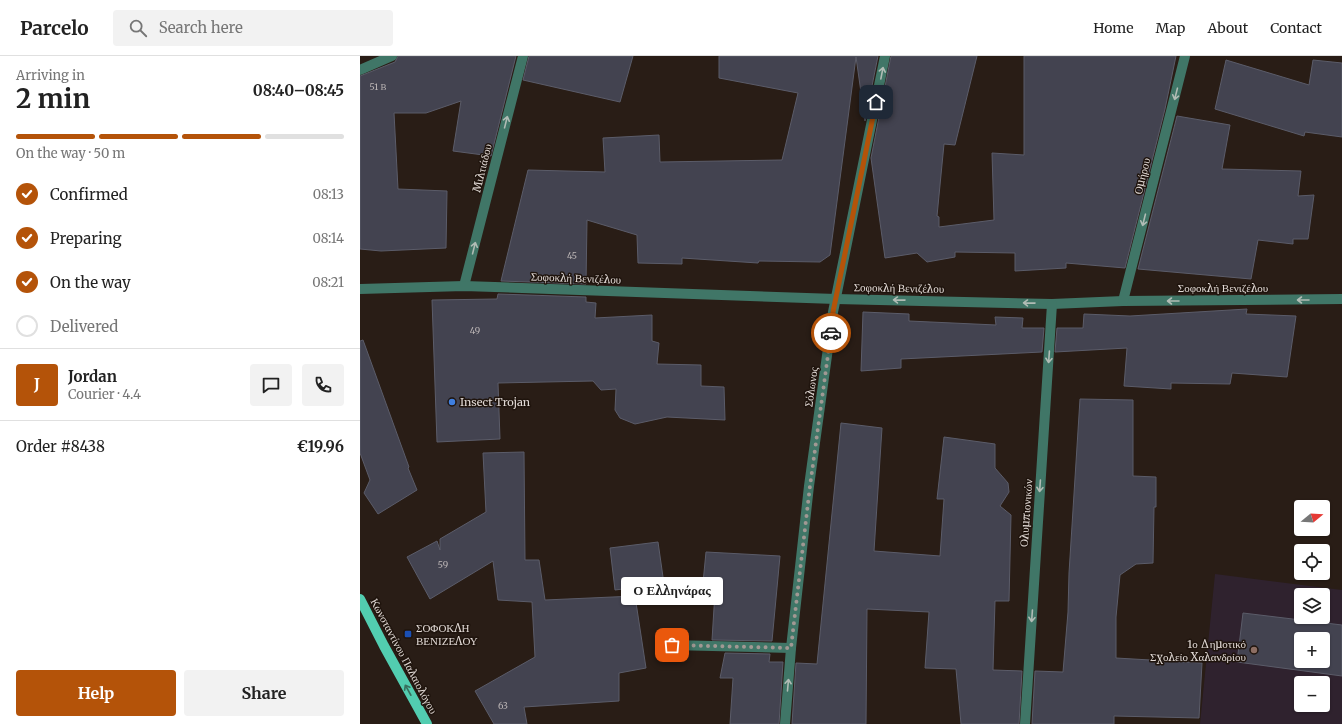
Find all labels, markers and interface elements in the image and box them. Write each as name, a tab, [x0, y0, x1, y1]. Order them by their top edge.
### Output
search box	[113, 10, 393, 46]
text: Parcelo	[20, 16, 89, 40]
icon: search	[127, 17, 149, 39]
text: Search here	[159, 18, 243, 37]
text: Home	[1093, 19, 1134, 37]
text: Map	[1156, 19, 1185, 37]
text: About	[1207, 19, 1248, 37]
text: Contact	[1270, 19, 1322, 37]
text: Arriving in	[16, 67, 85, 84]
one-way arrow	[878, 67, 886, 80]
text: 08:40–08:45	[253, 81, 344, 100]
house number: 51 Β	[369, 81, 387, 92]
text: 2 min	[16, 82, 90, 115]
pin	[859, 85, 893, 119]
one-way arrow	[1171, 87, 1179, 100]
icon: home	[865, 91, 887, 113]
one-way arrow	[503, 116, 511, 129]
street label: Μιλτιάδου	[469, 142, 495, 194]
text: On the way · 50 m	[16, 145, 125, 162]
street label: Ομήρου	[1131, 156, 1153, 196]
icon: check	[16, 183, 38, 205]
text: Confirmed	[50, 185, 128, 204]
text: 08:13	[313, 186, 344, 203]
one-way arrow	[1139, 213, 1147, 226]
icon: check	[16, 227, 38, 249]
text: Preparing	[50, 229, 122, 248]
text: 08:14	[312, 230, 344, 247]
one-way arrow	[471, 242, 478, 255]
house number: 45	[567, 250, 577, 261]
street label: Σοφοκλή Βενιζέλου	[531, 269, 622, 287]
icon: check	[16, 271, 38, 293]
text: On the way	[50, 273, 131, 292]
text: 08:21	[312, 274, 344, 291]
street label: Σοφοκλή Βενιζέλου	[854, 280, 945, 296]
street label: Σοφοκλή Βενιζέλου	[1178, 281, 1269, 295]
one-way arrow	[1297, 296, 1310, 303]
one-way arrow	[893, 297, 906, 304]
one-way arrow	[1167, 297, 1180, 304]
one-way arrow	[1023, 299, 1036, 307]
courier	[811, 313, 851, 353]
text: Delivered	[50, 317, 118, 336]
icon: car	[820, 322, 842, 344]
house number: 49	[470, 325, 480, 336]
one-way arrow	[1045, 350, 1052, 363]
button: chat	[250, 364, 292, 406]
button: phone	[302, 364, 344, 406]
street label: Σόλωνος	[801, 365, 821, 408]
text: Jordan	[68, 367, 117, 386]
text: J	[34, 375, 40, 394]
text: Courier · 4.4	[68, 386, 141, 403]
place label: Insect Trojan	[460, 395, 531, 409]
marker: Insect Trojan	[447, 397, 457, 407]
text: Order #8438	[16, 437, 105, 456]
text: €19.96	[297, 437, 344, 456]
street label: Ολυμπιονικών	[1017, 478, 1035, 548]
one-way arrow	[1037, 479, 1044, 492]
north arrow	[1294, 500, 1330, 536]
map controls	[1294, 500, 1330, 712]
button: locate	[1294, 544, 1330, 580]
house number: 59	[438, 559, 448, 570]
callout: Ο Ελληνάρας	[621, 577, 723, 605]
text: Ο Ελληνάρας	[633, 582, 711, 599]
button: layers	[1294, 588, 1330, 624]
street label: Κωνσταντίνου Παλαιολόγου	[368, 596, 441, 717]
one-way arrow	[1028, 609, 1035, 622]
place label: ΣΟΦΟΚΛΗ ΒΕΝΙΖΕΛΟΥ	[416, 621, 478, 648]
pin	[655, 628, 689, 662]
marker: ΣΟΦΟΚΛΗ ΒΕΝΙΖΕΛΟΥ	[403, 629, 413, 639]
button: +	[1294, 632, 1330, 668]
icon: bag	[661, 634, 683, 656]
place label: 1ο Δημοτικό Σχολείο Χαλανδρίου	[1150, 637, 1247, 664]
marker: 1ο Δημοτικό Σχολείο Χαλανδρίου	[1249, 645, 1259, 655]
button: Help	[16, 670, 176, 716]
button: Share	[184, 670, 344, 716]
button: −	[1294, 676, 1330, 712]
one-way arrow	[785, 679, 792, 692]
one-way arrow	[404, 684, 412, 696]
house number: 63	[498, 700, 508, 711]

